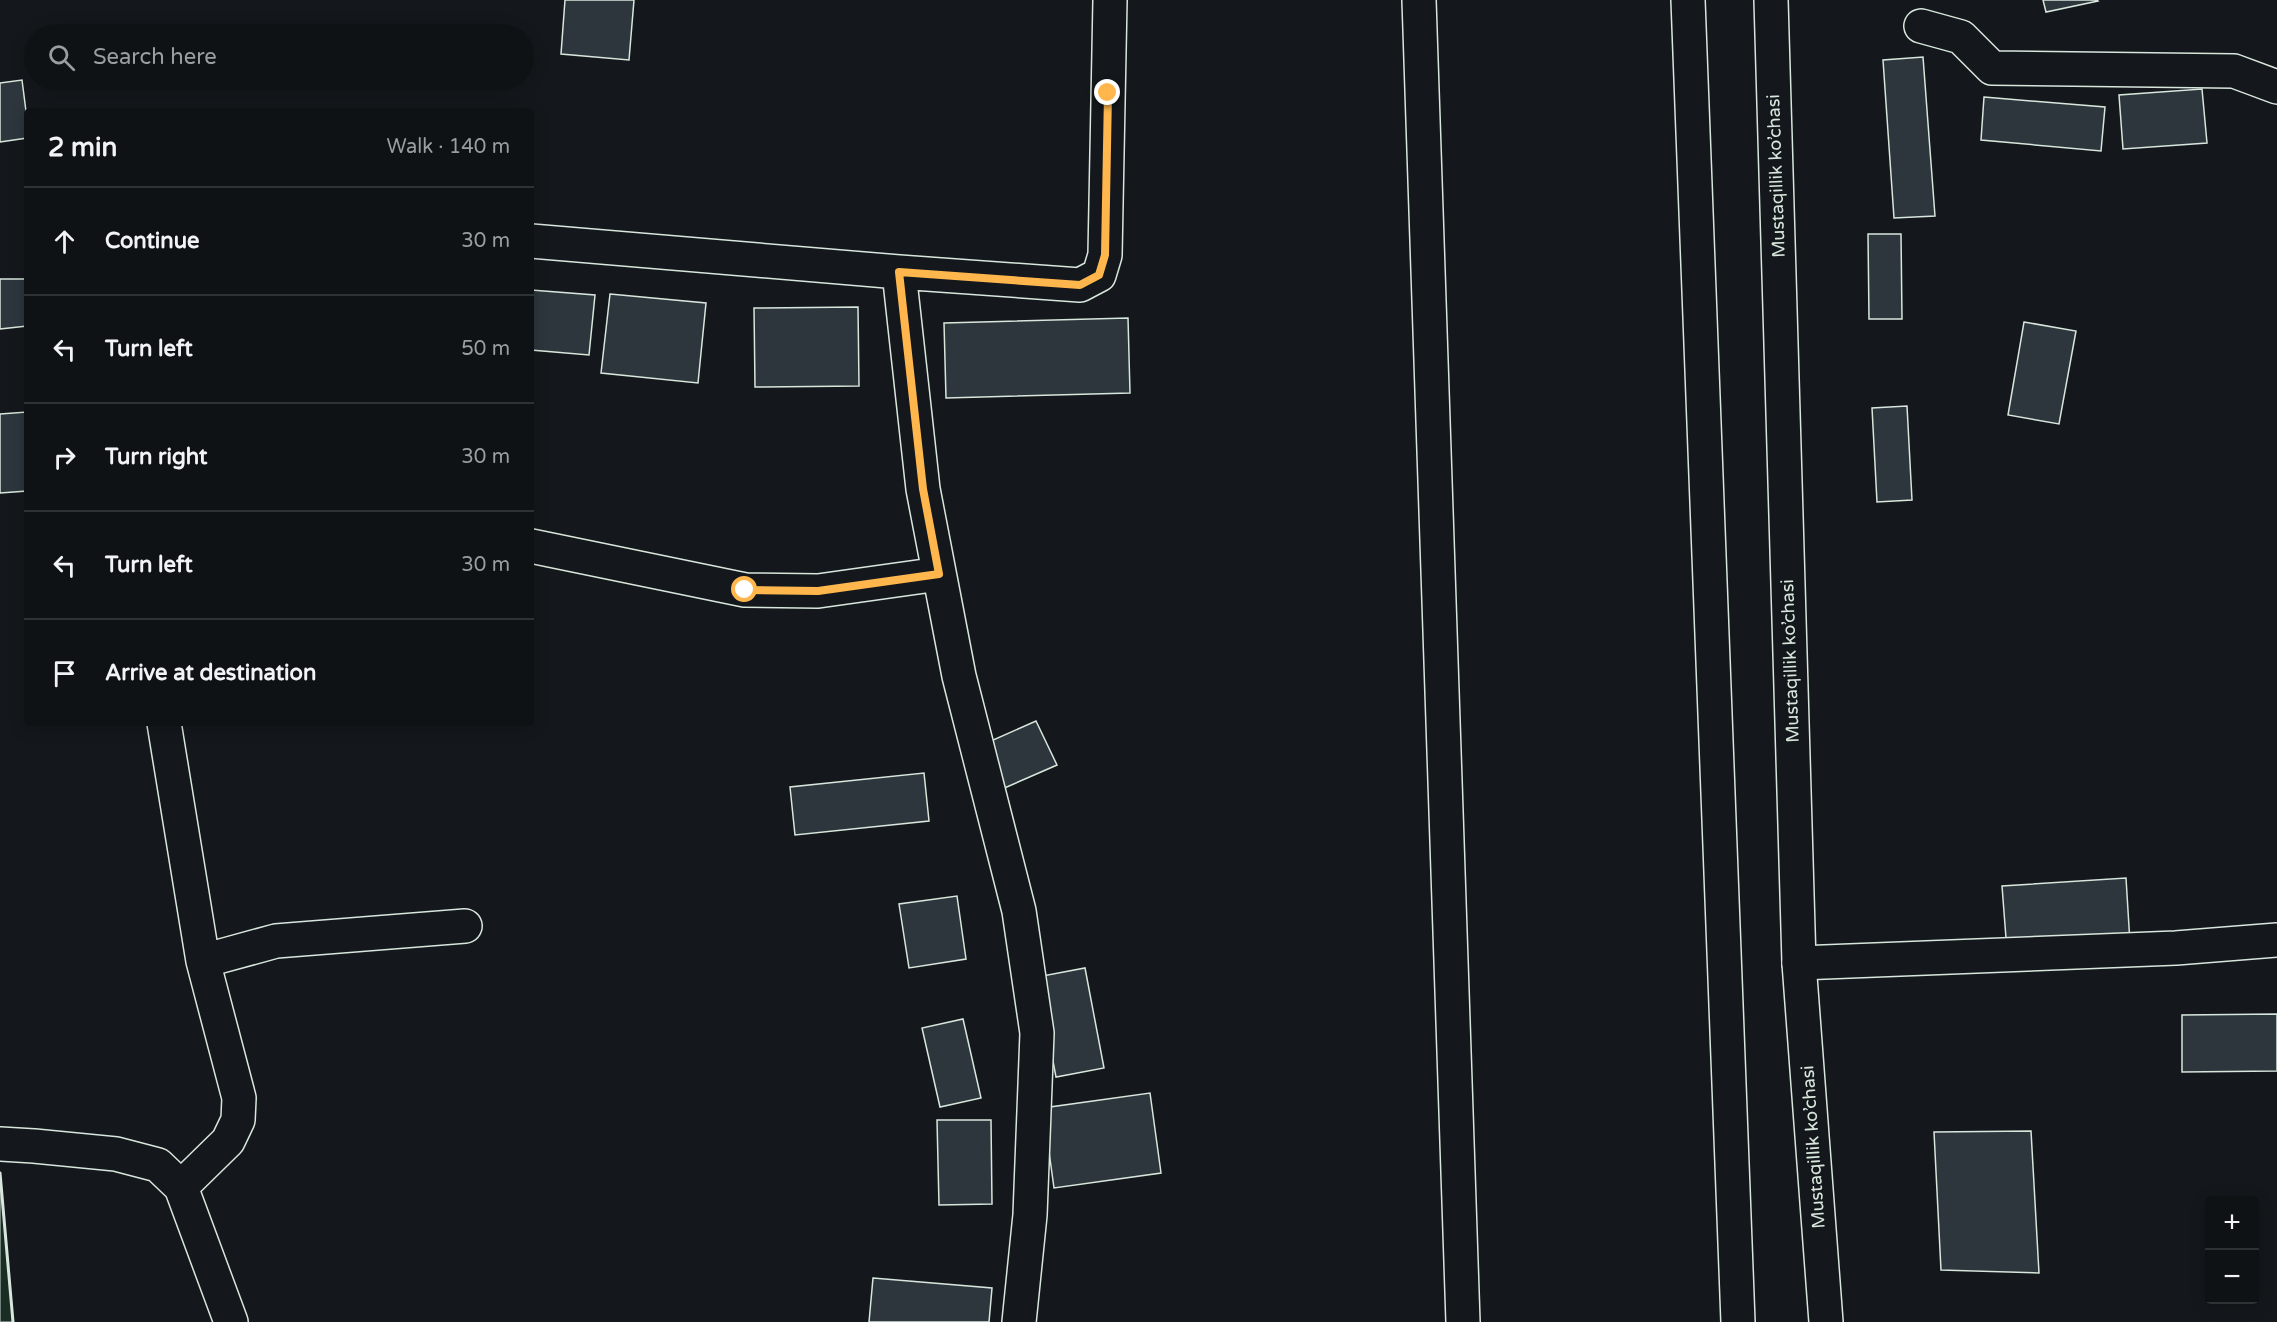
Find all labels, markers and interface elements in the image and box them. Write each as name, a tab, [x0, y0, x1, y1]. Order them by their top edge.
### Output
search box	[24, 24, 534, 90]
icon: search	[45, 41, 78, 74]
text: Search here	[93, 44, 217, 70]
route end	[1094, 79, 1120, 105]
street label: Mustaqillik ko’chasi	[1762, 94, 1790, 258]
text: 2 min	[48, 132, 117, 163]
text: Walk · 140 m	[387, 135, 510, 159]
icon: ahead	[48, 225, 81, 258]
text: Continue	[105, 228, 200, 254]
text: 30 m	[461, 229, 510, 253]
icon: left	[48, 333, 81, 366]
text: Turn left	[105, 336, 193, 362]
text: 50 m	[461, 337, 510, 361]
icon: right	[48, 441, 81, 474]
text: Turn right	[105, 444, 207, 470]
text: 30 m	[461, 445, 510, 469]
icon: left	[48, 549, 81, 582]
text: Turn left	[105, 552, 193, 578]
text: 30 m	[461, 553, 510, 577]
route start	[731, 576, 757, 602]
street label: Mustaqillik ko’chasi	[1776, 579, 1804, 743]
icon: arrive	[48, 657, 81, 690]
text: Arrive at destination	[105, 660, 316, 686]
street label: Mustaqillik ko’chasi	[1796, 1065, 1830, 1229]
map controls	[2205, 1196, 2259, 1304]
button: +	[2205, 1196, 2259, 1250]
button: −	[2205, 1250, 2259, 1304]

